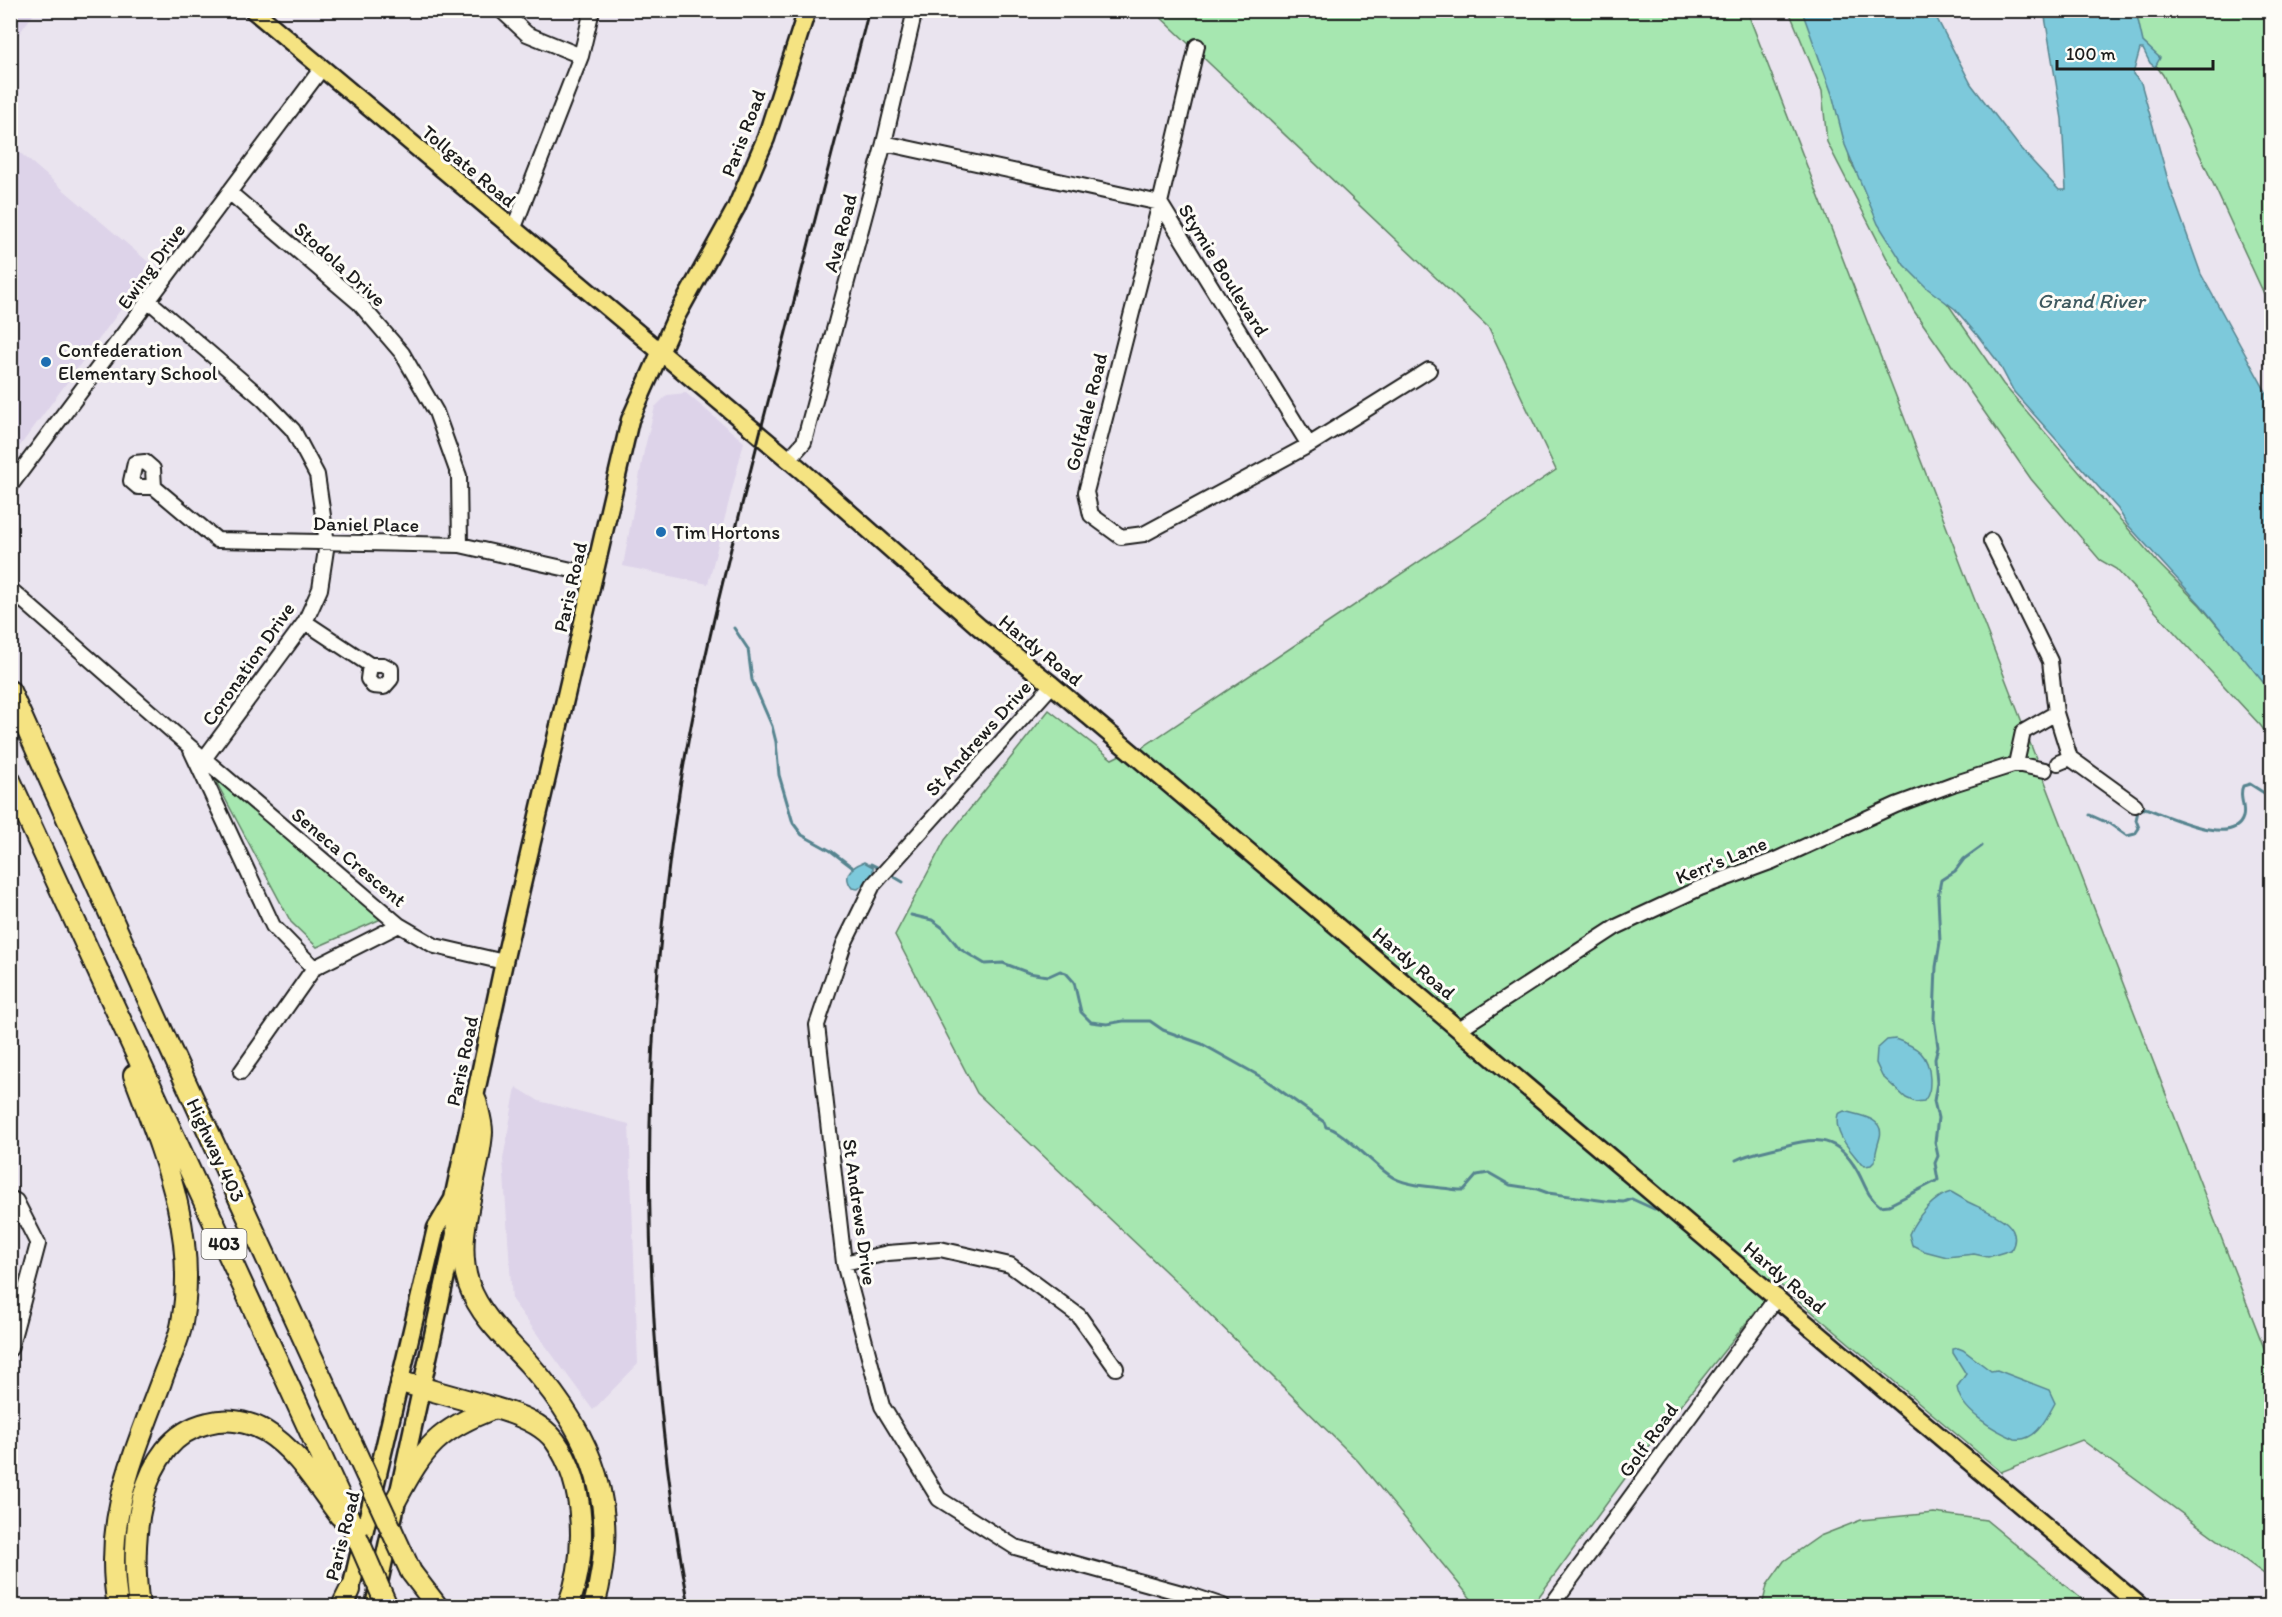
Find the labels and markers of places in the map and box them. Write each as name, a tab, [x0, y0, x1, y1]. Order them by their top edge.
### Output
place label: Confederation Elementary School	[58, 338, 218, 385]
marker: Confederation Elementary School	[39, 355, 53, 369]
place label: Tim Hortons	[673, 520, 780, 544]
marker: Tim Hortons	[654, 525, 668, 539]

